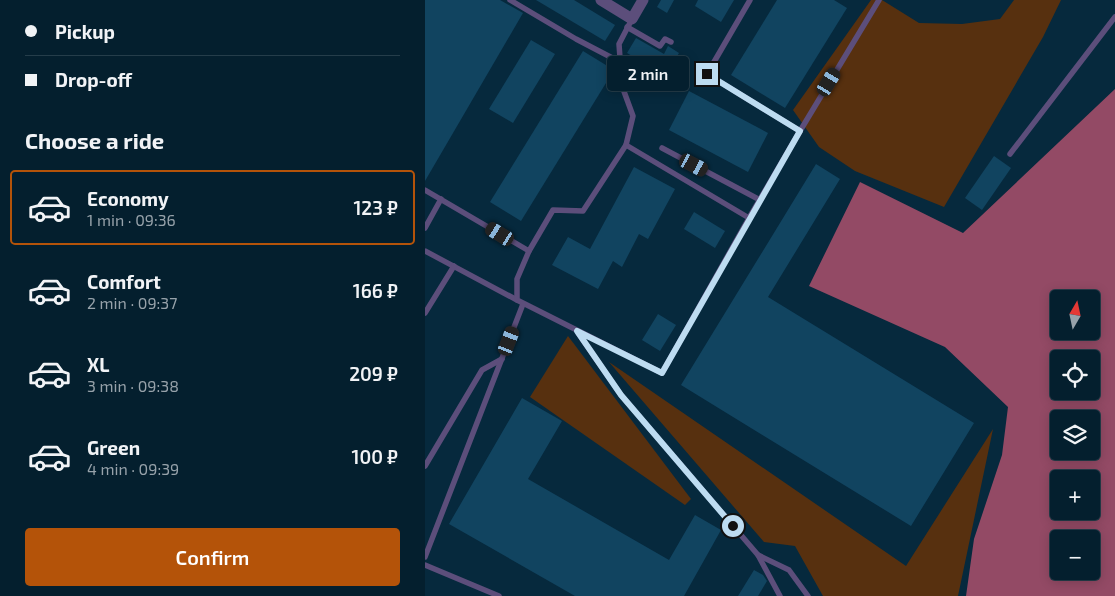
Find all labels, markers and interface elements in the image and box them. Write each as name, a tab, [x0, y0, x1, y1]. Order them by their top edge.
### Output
text: Pickup	[55, 20, 115, 43]
callout: 2 min	[607, 56, 689, 92]
route end	[696, 63, 718, 85]
text: 2 min	[628, 64, 668, 83]
car	[814, 65, 843, 99]
text: Drop-off	[55, 68, 132, 91]
text: Choose a ride	[25, 127, 164, 153]
car	[677, 151, 710, 179]
icon: car	[27, 185, 72, 230]
text: Economy	[87, 187, 169, 210]
text: 123 ₽	[353, 196, 398, 219]
text: 1 min · 09:36	[87, 210, 176, 229]
car	[483, 220, 516, 248]
icon: car	[27, 268, 72, 313]
text: Comfort	[87, 270, 161, 293]
text: 166 ₽	[353, 279, 398, 302]
north arrow	[1050, 290, 1100, 340]
map controls	[1050, 290, 1100, 580]
text: 2 min · 09:37	[87, 293, 177, 312]
car	[496, 324, 521, 358]
button: locate	[1050, 350, 1100, 400]
icon: car	[27, 351, 72, 396]
text: XL	[87, 353, 109, 376]
text: 209 ₽	[349, 362, 398, 385]
text: 3 min · 09:38	[87, 376, 179, 395]
button: layers	[1050, 410, 1100, 460]
icon: car	[27, 434, 72, 479]
text: Green	[87, 436, 140, 459]
text: 100 ₽	[351, 445, 398, 468]
text: 4 min · 09:39	[87, 459, 179, 478]
button: +	[1050, 470, 1100, 520]
route start	[722, 515, 744, 537]
button: Confirm	[25, 528, 400, 586]
button: −	[1050, 530, 1100, 580]

